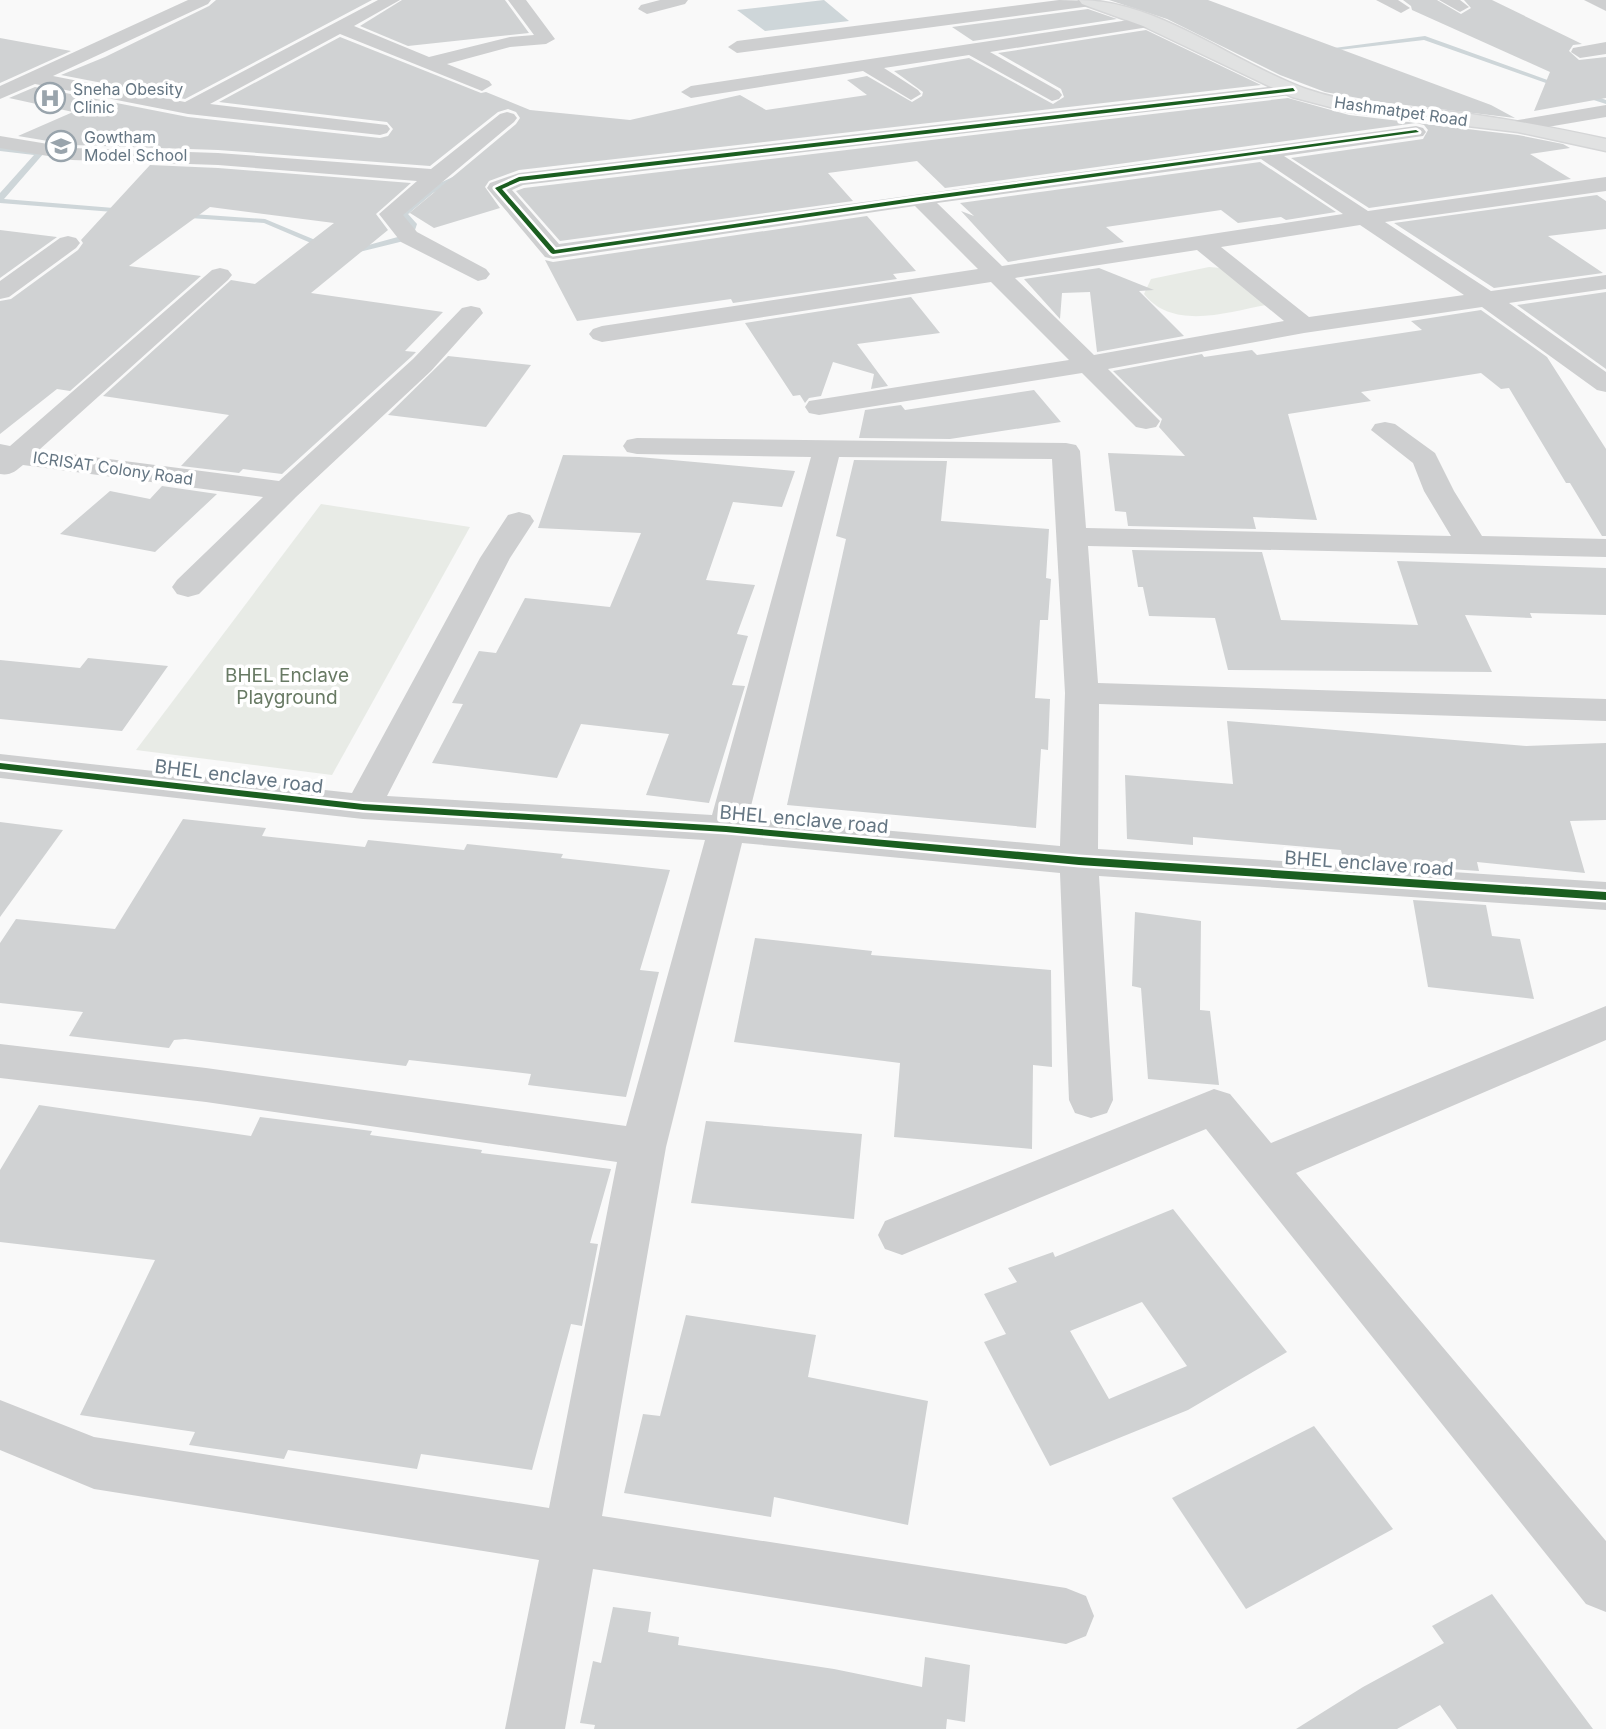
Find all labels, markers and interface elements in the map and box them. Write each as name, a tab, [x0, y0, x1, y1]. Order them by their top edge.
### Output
place label: Sneha Obesity Clinic	[73, 79, 183, 117]
hospital icon: Sneha Obesity Clinic	[33, 81, 67, 115]
street label: Hashmatpet Road	[1333, 92, 1469, 130]
place label: Gowtham Model School	[84, 127, 187, 165]
school or university icon: Gowtham Model School	[44, 129, 78, 163]
street label: ICRISAT Colony Road	[32, 447, 194, 489]
park label: BHEL Enclave Playground	[225, 664, 349, 709]
street label: BHEL enclave road	[153, 755, 325, 798]
street label: BHEL enclave road	[718, 801, 889, 838]
street label: BHEL enclave road	[1284, 846, 1454, 881]

